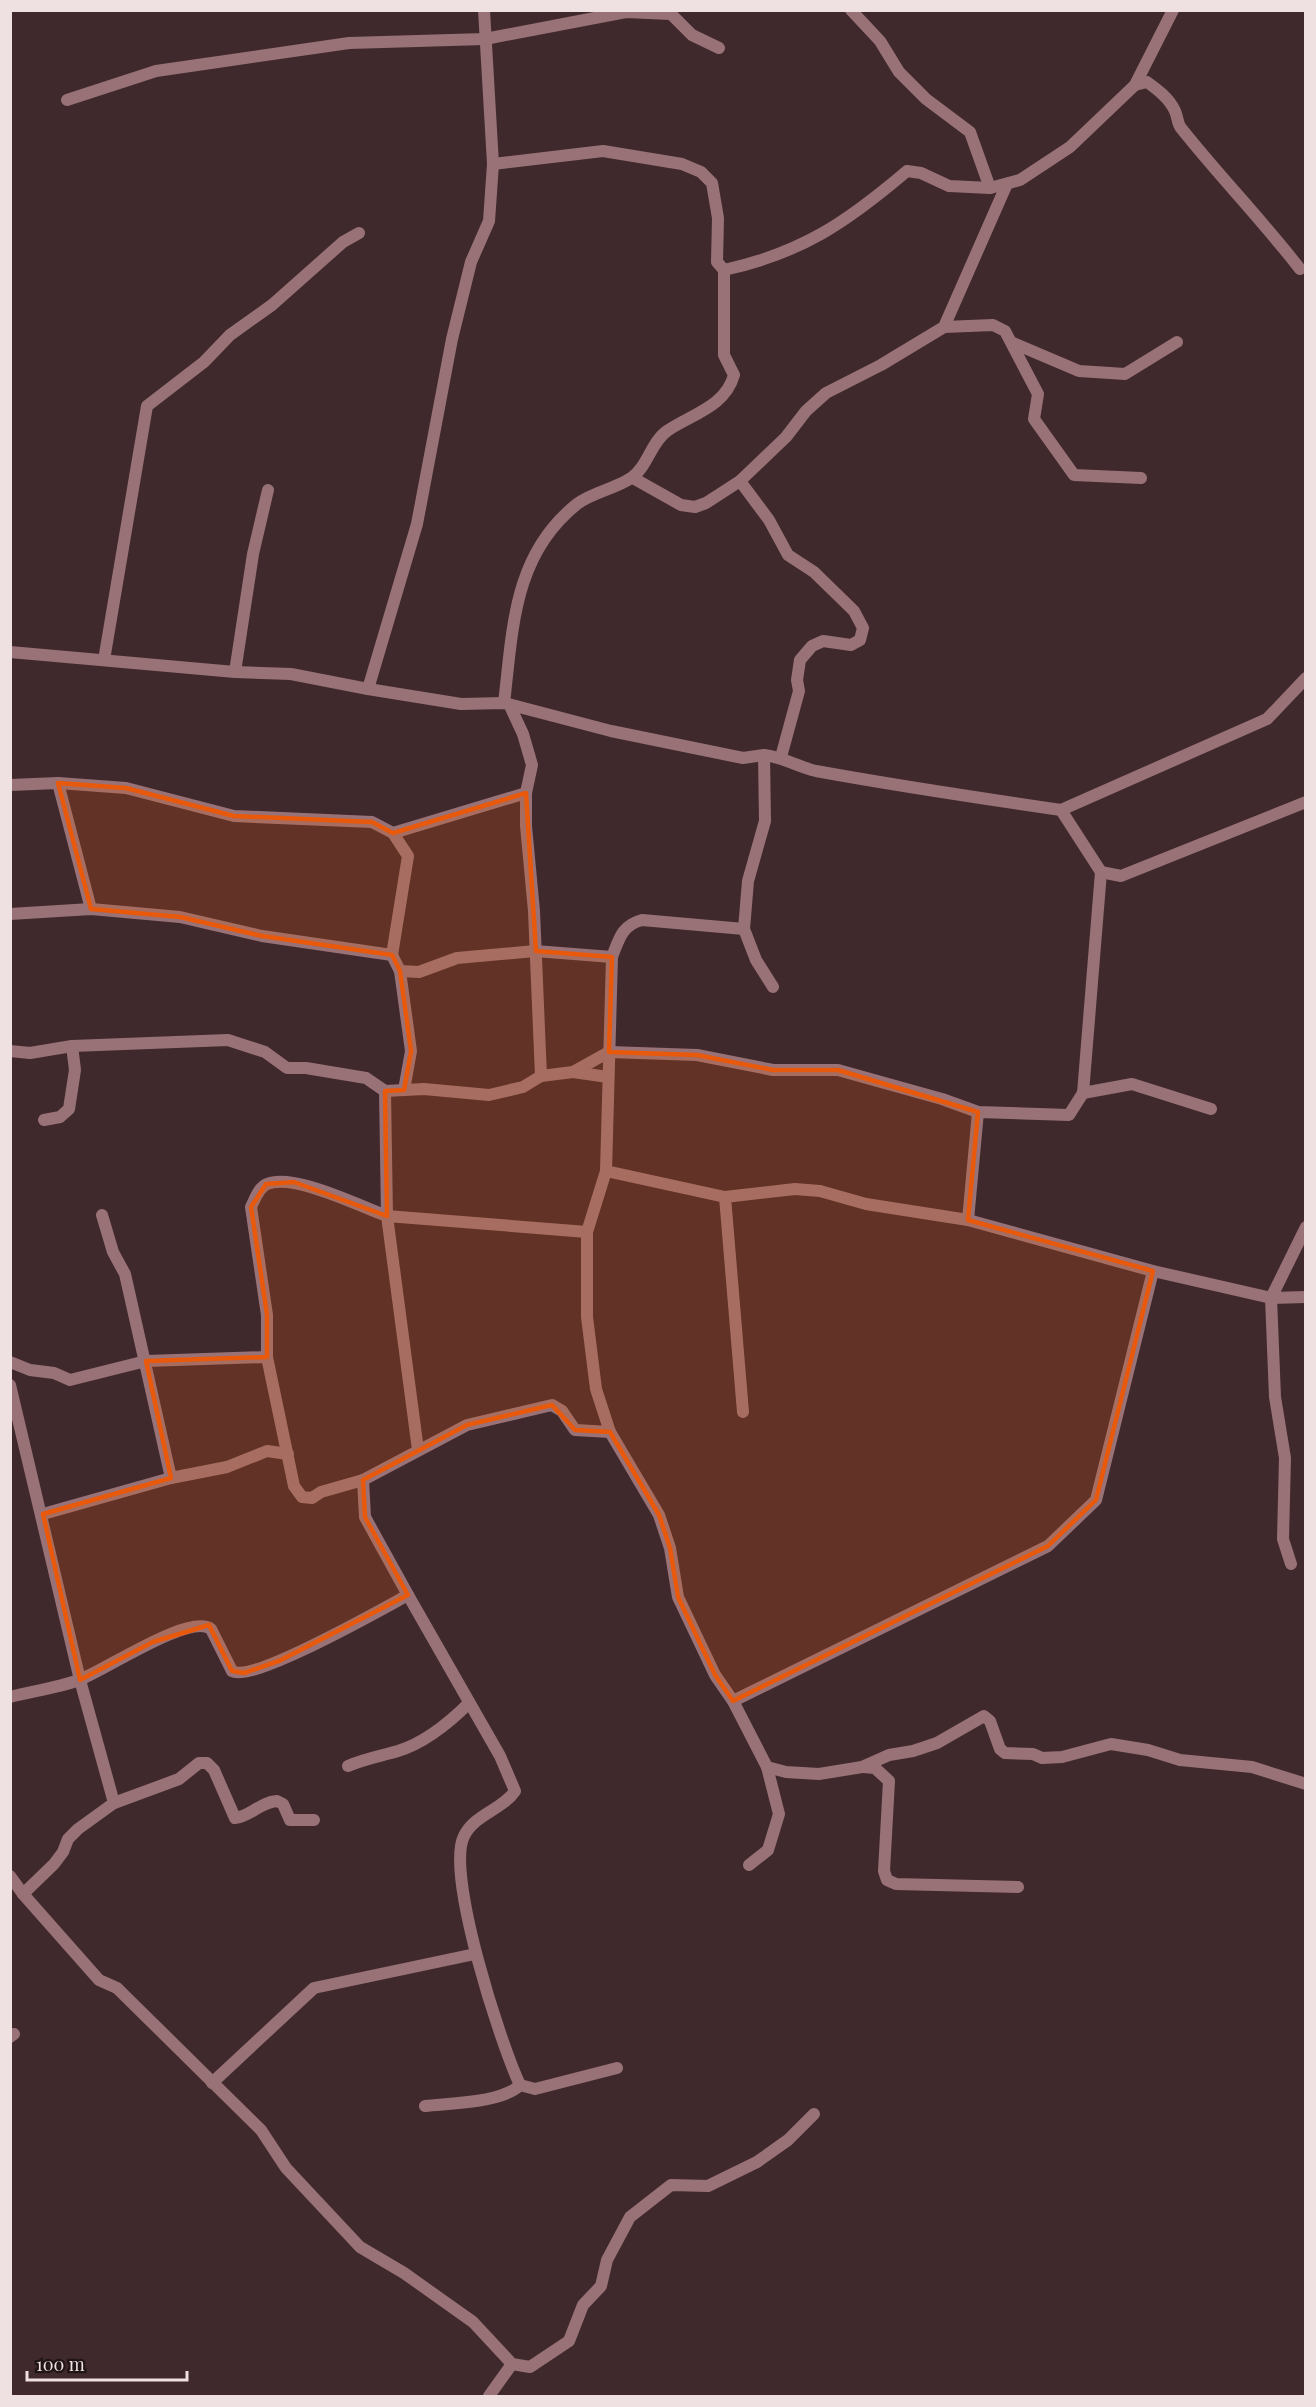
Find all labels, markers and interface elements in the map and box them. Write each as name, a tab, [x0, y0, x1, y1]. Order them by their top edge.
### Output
scale bar	[27, 2344, 188, 2382]
text: 100 m	[36, 2352, 85, 2376]

